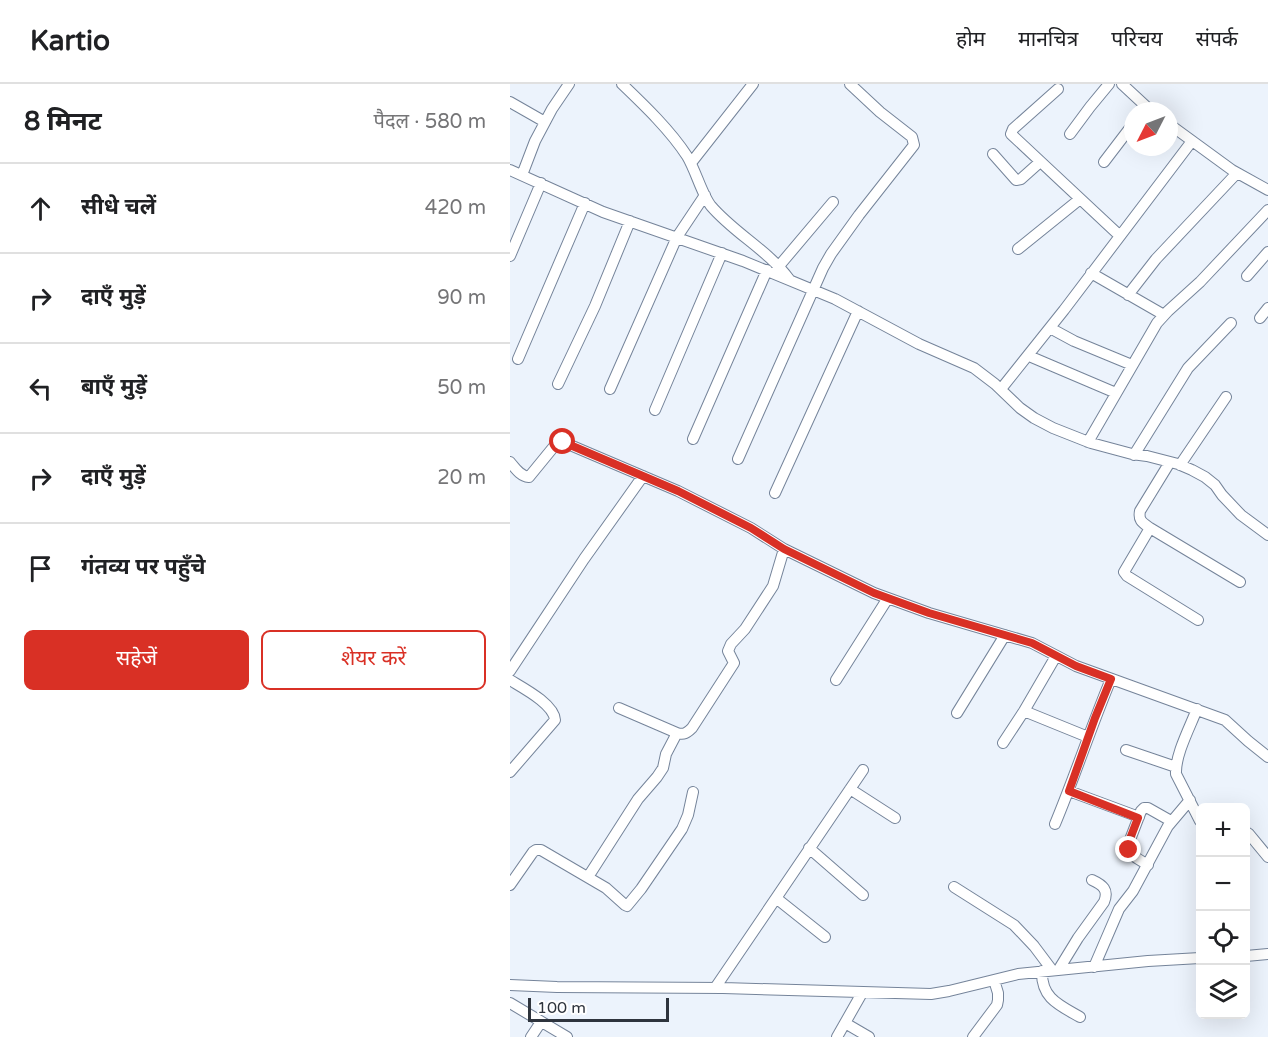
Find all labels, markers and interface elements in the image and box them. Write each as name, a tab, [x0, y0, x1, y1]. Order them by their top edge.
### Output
text: Kartio	[30, 24, 110, 58]
text: होम	[956, 27, 985, 52]
text: मानचित्र	[1018, 27, 1078, 52]
text: परिचय	[1111, 27, 1163, 52]
text: संपर्क	[1196, 27, 1238, 52]
north arrow	[1124, 102, 1178, 156]
text: 8 मिनट	[24, 106, 102, 137]
text: पैदल · 580 m	[374, 110, 486, 134]
icon: ahead	[24, 192, 57, 225]
text: सीधे चलें	[81, 194, 156, 220]
text: 420 m	[425, 196, 486, 220]
icon: right	[24, 282, 57, 315]
text: दाएँ मुड़ें	[81, 284, 146, 310]
text: 90 m	[437, 286, 486, 310]
icon: left	[24, 372, 57, 405]
text: बाएँ मुड़ें	[81, 374, 147, 400]
text: 50 m	[437, 376, 486, 400]
route start	[549, 428, 575, 454]
icon: right	[24, 462, 57, 495]
text: दाएँ मुड़ें	[81, 464, 146, 490]
text: 20 m	[437, 466, 486, 490]
icon: arrive	[24, 552, 57, 585]
text: गंतव्य पर पहुँचे	[81, 554, 206, 580]
button: सहेजें	[24, 630, 249, 690]
button: शेयर करें	[261, 630, 486, 690]
map controls	[1196, 803, 1250, 1019]
button: +	[1196, 803, 1250, 857]
route end	[1115, 836, 1141, 862]
button: −	[1196, 857, 1250, 911]
button: locate	[1196, 911, 1250, 965]
button: layers	[1196, 965, 1250, 1019]
scale bar	[528, 995, 669, 1022]
text: 100 m	[537, 998, 586, 1018]

